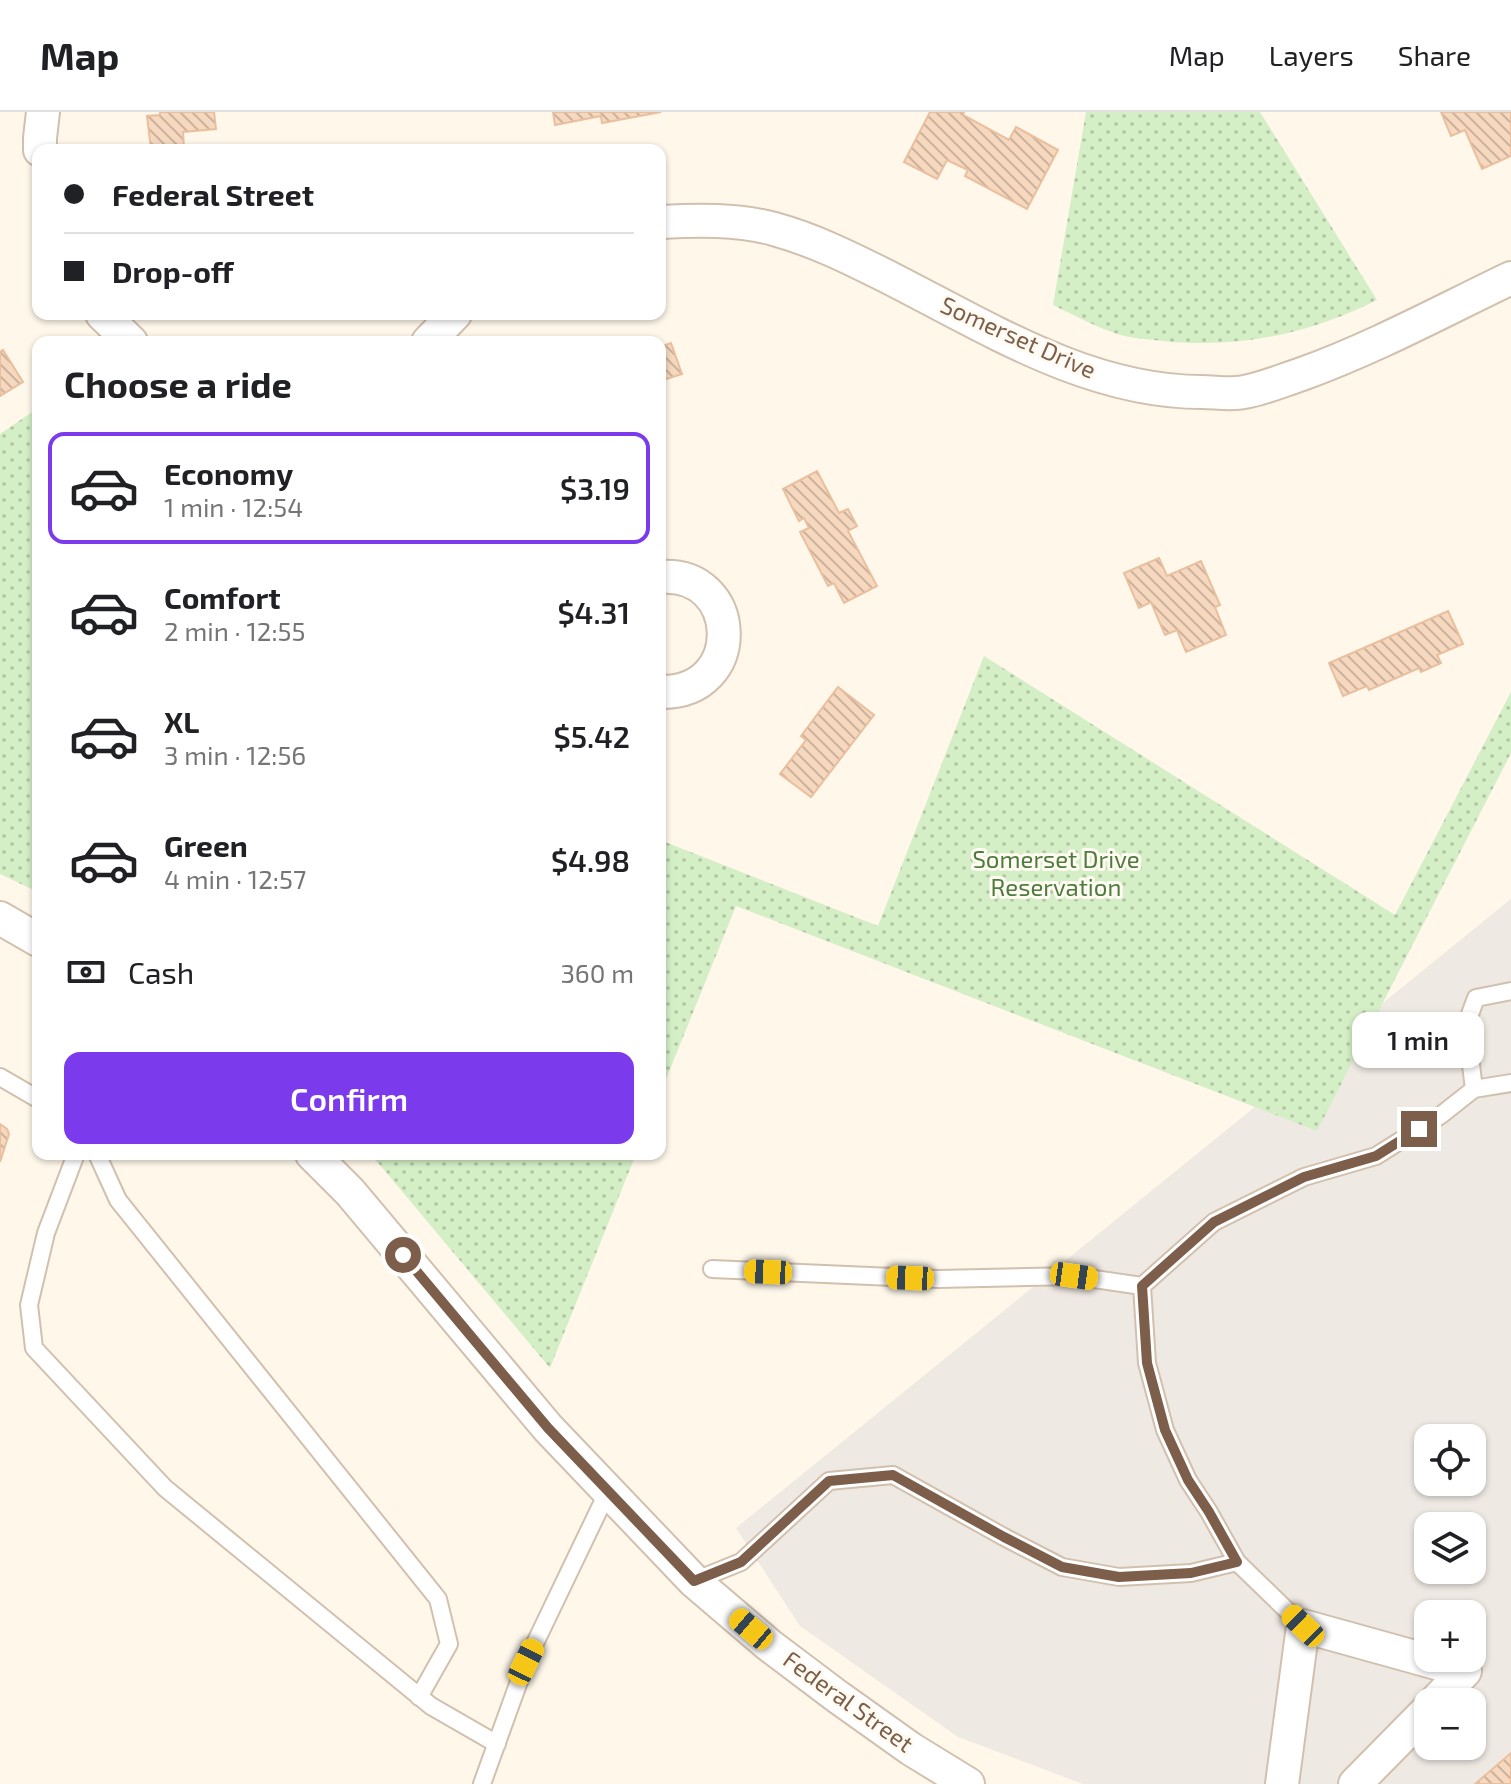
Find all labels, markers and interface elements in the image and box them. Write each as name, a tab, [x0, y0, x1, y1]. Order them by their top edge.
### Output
text: Map	[40, 32, 119, 78]
text: Map	[1169, 38, 1225, 72]
text: Layers	[1269, 38, 1354, 72]
text: Share	[1398, 38, 1471, 72]
text: Federal Street	[112, 176, 314, 212]
text: Drop-off	[112, 253, 234, 289]
street label: Somerset Drive	[936, 289, 1101, 384]
text: Choose a ride	[64, 362, 292, 405]
icon: car	[68, 452, 140, 524]
text: Economy	[164, 455, 293, 491]
text: $3.19	[560, 470, 630, 506]
text: 1 min · 12:54	[164, 491, 303, 522]
icon: car	[68, 576, 140, 648]
text: Comfort	[164, 579, 281, 615]
text: $4.31	[557, 594, 630, 630]
text: 2 min · 12:55	[164, 615, 305, 646]
icon: car	[68, 700, 140, 772]
text: XL	[164, 703, 199, 739]
text: $5.42	[553, 718, 630, 754]
text: 3 min · 12:56	[164, 739, 306, 770]
icon: car	[68, 824, 140, 896]
text: Green	[164, 827, 248, 863]
text: $4.98	[551, 842, 630, 878]
park label: Somerset Drive Reservation	[972, 844, 1140, 901]
text: 4 min · 12:57	[164, 863, 306, 894]
icon: cash	[64, 950, 108, 994]
text: Cash	[128, 954, 194, 990]
text: 360 m	[560, 957, 634, 988]
callout: 1 min	[1353, 1013, 1485, 1069]
text: 1 min	[1387, 1024, 1449, 1055]
button: Confirm	[64, 1052, 634, 1144]
route end	[1401, 1111, 1437, 1147]
route start	[385, 1237, 421, 1273]
car	[744, 1259, 792, 1285]
car	[1049, 1261, 1099, 1291]
car	[886, 1265, 934, 1291]
map controls	[1414, 1424, 1486, 1760]
button: locate	[1414, 1424, 1486, 1496]
button: layers	[1414, 1512, 1486, 1584]
button: +	[1414, 1600, 1486, 1672]
car	[1277, 1601, 1329, 1651]
car	[725, 1604, 777, 1654]
car	[505, 1635, 547, 1689]
street label: Federal Street	[778, 1644, 919, 1758]
button: −	[1414, 1688, 1486, 1760]

